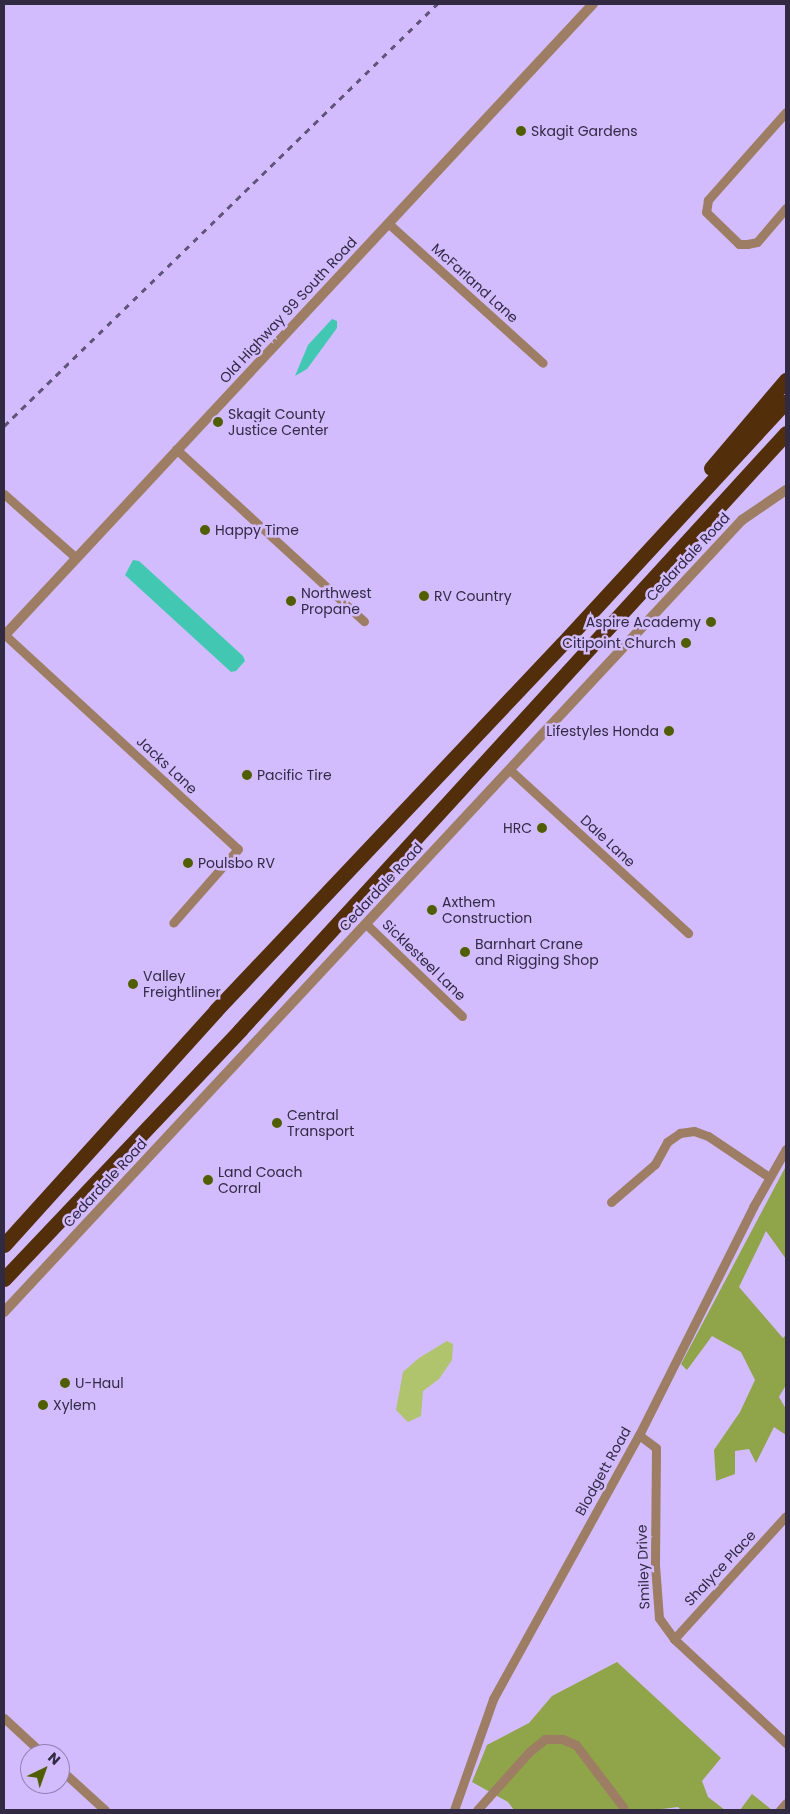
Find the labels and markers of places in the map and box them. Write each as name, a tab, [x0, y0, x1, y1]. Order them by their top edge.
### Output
place label: Skagit Gardens	[531, 123, 638, 139]
marker: Skagit Gardens	[515, 125, 527, 137]
place label: Skagit County Justice Center	[228, 406, 329, 438]
marker: Skagit County Justice Center	[212, 416, 224, 428]
place label: Happy Time	[215, 522, 299, 538]
marker: Happy Time	[199, 524, 211, 536]
place label: Northwest Propane	[301, 585, 372, 618]
place label: RV Country	[434, 588, 512, 604]
marker: RV Country	[418, 590, 430, 602]
marker: Northwest Propane	[285, 595, 297, 607]
place label: Aspire Academy	[586, 614, 701, 630]
marker: Aspire Academy	[705, 616, 717, 628]
place label: Citipoint Church	[562, 635, 676, 651]
marker: Citipoint Church	[680, 637, 692, 649]
place label: Lifestyles Honda	[546, 723, 659, 739]
marker: Lifestyles Honda	[663, 725, 675, 737]
place label: Pacific Tire	[257, 767, 332, 783]
marker: Pacific Tire	[241, 769, 253, 781]
place label: HRC	[503, 820, 532, 836]
marker: HRC	[536, 822, 548, 834]
place label: Poulsbo RV	[198, 855, 275, 871]
marker: Poulsbo RV	[182, 857, 194, 869]
place label: Axthem Construction	[442, 894, 532, 926]
marker: Axthem Construction	[426, 904, 438, 916]
place label: Barnhart Crane and Rigging Shop	[475, 936, 599, 969]
marker: Barnhart Crane and Rigging Shop	[459, 946, 471, 958]
place label: Valley Freightliner	[143, 968, 221, 1000]
marker: Valley Freightliner	[127, 978, 139, 990]
place label: Central Transport	[287, 1107, 354, 1140]
marker: Central Transport	[271, 1117, 283, 1129]
place label: Land Coach Corral	[218, 1164, 302, 1196]
marker: Land Coach Corral	[202, 1174, 214, 1186]
place label: U-Haul	[75, 1375, 124, 1391]
marker: U-Haul	[59, 1377, 71, 1389]
place label: Xylem	[53, 1397, 96, 1413]
marker: Xylem	[37, 1399, 49, 1411]

